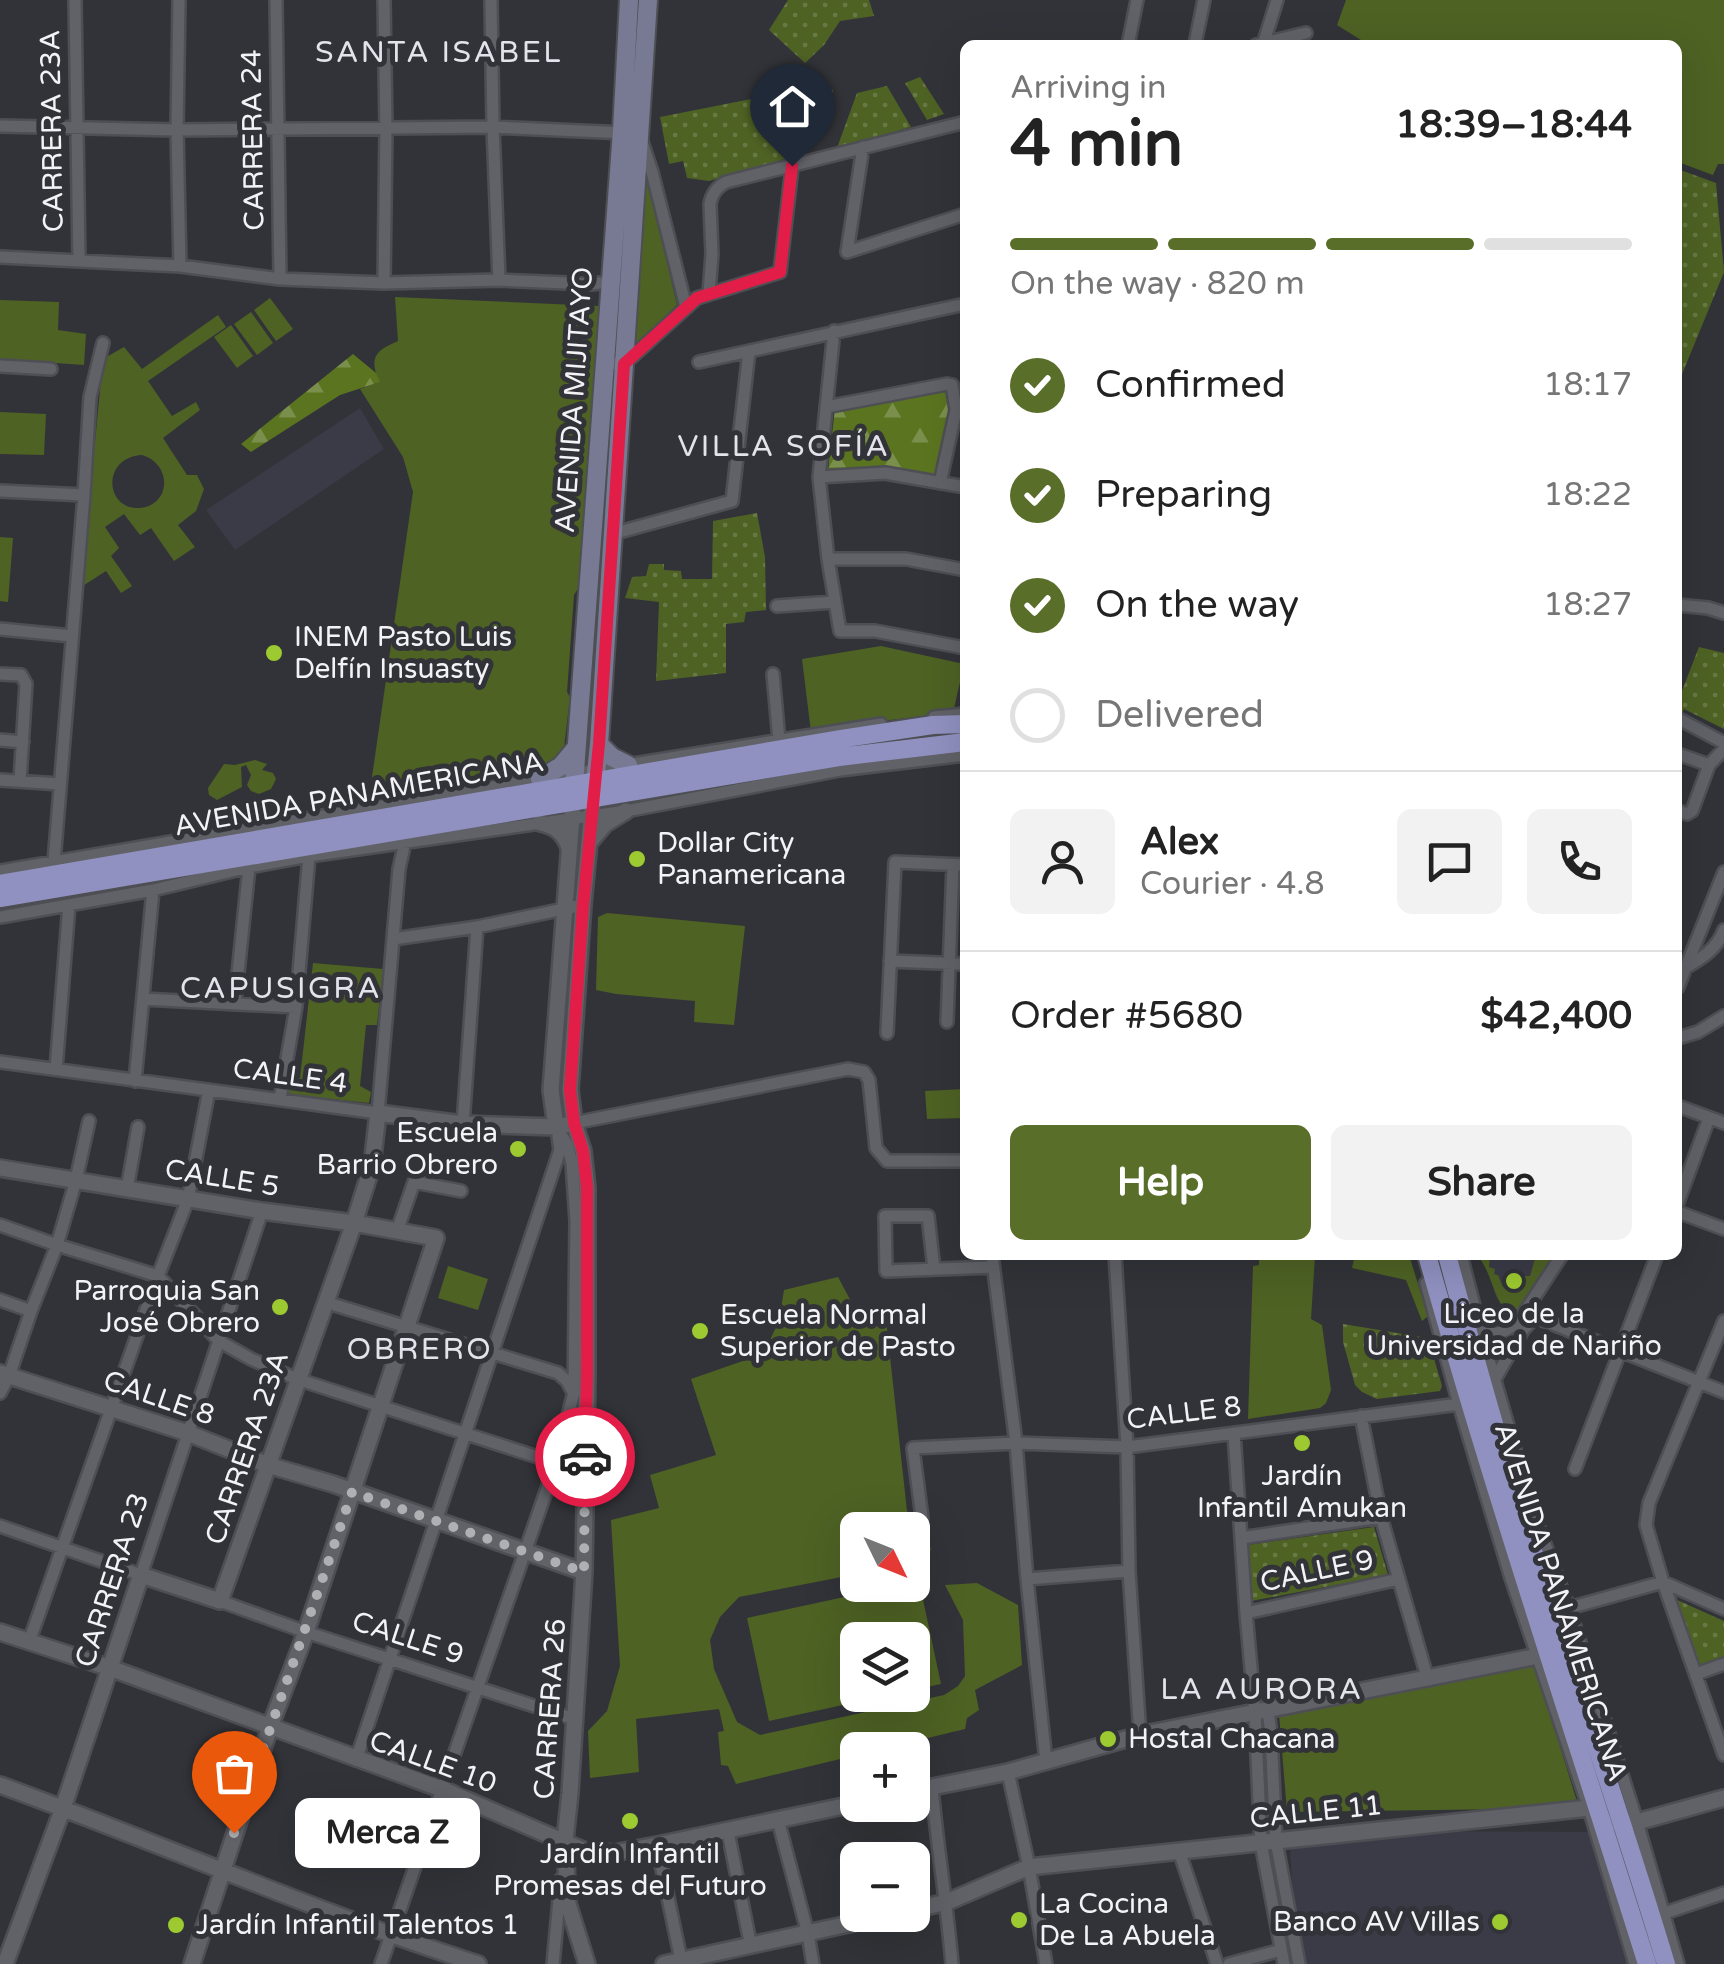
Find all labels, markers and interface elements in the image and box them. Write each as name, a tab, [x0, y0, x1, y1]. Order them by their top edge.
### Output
street label: CARRERA 23A	[33, 30, 71, 232]
district label: SANTA ISABEL	[315, 34, 563, 71]
street label: CARRERA 24	[234, 49, 272, 231]
pin	[750, 64, 835, 167]
text: Arriving in	[1010, 69, 1167, 107]
icon: home	[765, 79, 820, 134]
text: 18:39–18:44	[1395, 102, 1632, 148]
text: 4 min	[1010, 105, 1183, 184]
text: On the way · 820 m	[1010, 265, 1305, 303]
street label: AVENIDA MIJITAYO	[548, 266, 600, 534]
icon: check	[1010, 358, 1065, 413]
text: Confirmed	[1095, 362, 1286, 408]
text: 18:17	[1543, 366, 1632, 404]
district label: VILLA SOFÍA	[677, 428, 891, 465]
icon: check	[1010, 468, 1065, 523]
text: Preparing	[1095, 472, 1272, 518]
text: 18:22	[1543, 476, 1632, 514]
icon: check	[1010, 578, 1065, 633]
text: On the way	[1095, 582, 1299, 628]
text: 18:27	[1543, 586, 1632, 624]
place label: INEM Pasto Luis Delfín Insuasty	[294, 620, 512, 686]
marker: INEM Pasto Luis Delfín Insuasty	[263, 642, 285, 664]
text: Delivered	[1095, 692, 1264, 738]
street label: AVENIDA PANAMERICANA	[172, 745, 546, 843]
button: person	[1010, 809, 1115, 914]
button: chat	[1397, 809, 1502, 914]
button: phone	[1527, 809, 1632, 914]
text: Alex	[1140, 819, 1219, 865]
place label: Dollar City Panamericana	[657, 826, 846, 892]
marker: Dollar City Panamericana	[626, 848, 648, 870]
text: Courier · 4.8	[1140, 865, 1325, 903]
district label: CAPUSIGRA	[180, 970, 382, 1007]
text: Order #5680	[1010, 993, 1243, 1039]
text: $42,400	[1480, 993, 1632, 1039]
street label: CALLE 4	[231, 1051, 349, 1101]
place label: Escuela Barrio Obrero	[317, 1116, 498, 1182]
button: Help	[1010, 1125, 1311, 1240]
button: Share	[1331, 1125, 1632, 1240]
marker: Escuela Barrio Obrero	[507, 1138, 529, 1160]
street label: CALLE 5	[162, 1152, 282, 1204]
marker: Liceo de la Universidad de Nariño	[1503, 1270, 1525, 1292]
place label: Parroquia San José Obrero	[73, 1274, 260, 1340]
marker: Parroquia San José Obrero	[269, 1296, 291, 1318]
place label: Liceo de la Universidad de Nariño	[1366, 1297, 1662, 1363]
place label: Escuela Normal Superior de Pasto	[720, 1298, 956, 1364]
marker: Escuela Normal Superior de Pasto	[689, 1320, 711, 1342]
district label: OBRERO	[347, 1331, 493, 1368]
street label: CARRERA 23A	[198, 1347, 296, 1549]
street label: CALLE 8	[99, 1363, 219, 1433]
street label: CALLE 8	[1125, 1389, 1243, 1437]
courier	[535, 1407, 635, 1507]
street label: AVENIDA PANAMERICANA	[1487, 1419, 1635, 1785]
icon: car	[558, 1430, 613, 1485]
marker: Jardín Infantil Amukan	[1291, 1432, 1313, 1454]
place label: Jardín Infantil Amukan	[1197, 1459, 1407, 1525]
street label: CARRERA 23	[68, 1489, 156, 1671]
north arrow	[840, 1512, 930, 1602]
map controls	[840, 1512, 930, 1932]
street label: CALLE 9	[1257, 1542, 1377, 1600]
street label: CALLE 9	[348, 1604, 468, 1672]
street label: CARRERA 26	[527, 1617, 573, 1801]
button: layers	[840, 1622, 930, 1712]
district label: LA AURORA	[1160, 1671, 1364, 1708]
place label: Hostal Chacana	[1128, 1722, 1335, 1756]
street label: CALLE 10	[365, 1723, 501, 1801]
marker: Hostal Chacana	[1097, 1728, 1119, 1750]
pin	[192, 1731, 277, 1834]
button: +	[840, 1732, 930, 1822]
icon: bag	[207, 1746, 262, 1801]
street label: CALLE 11	[1248, 1788, 1384, 1836]
callout: Merca Z	[294, 1798, 479, 1868]
marker: Jardín Infantil Promesas del Futuro	[619, 1810, 641, 1832]
text: Merca Z	[325, 1814, 450, 1852]
place label: Jardín Infantil Promesas del Futuro	[493, 1837, 767, 1903]
button: −	[840, 1842, 930, 1932]
place label: La Cocina De La Abuela	[1039, 1887, 1216, 1953]
place label: Banco AV Villas	[1273, 1905, 1480, 1939]
place label: Jardín Infantil Talentos 1	[196, 1908, 519, 1942]
marker: La Cocina De La Abuela	[1008, 1909, 1030, 1931]
marker: Banco AV Villas	[1489, 1911, 1511, 1933]
marker: Jardín Infantil Talentos 1	[165, 1914, 187, 1936]

